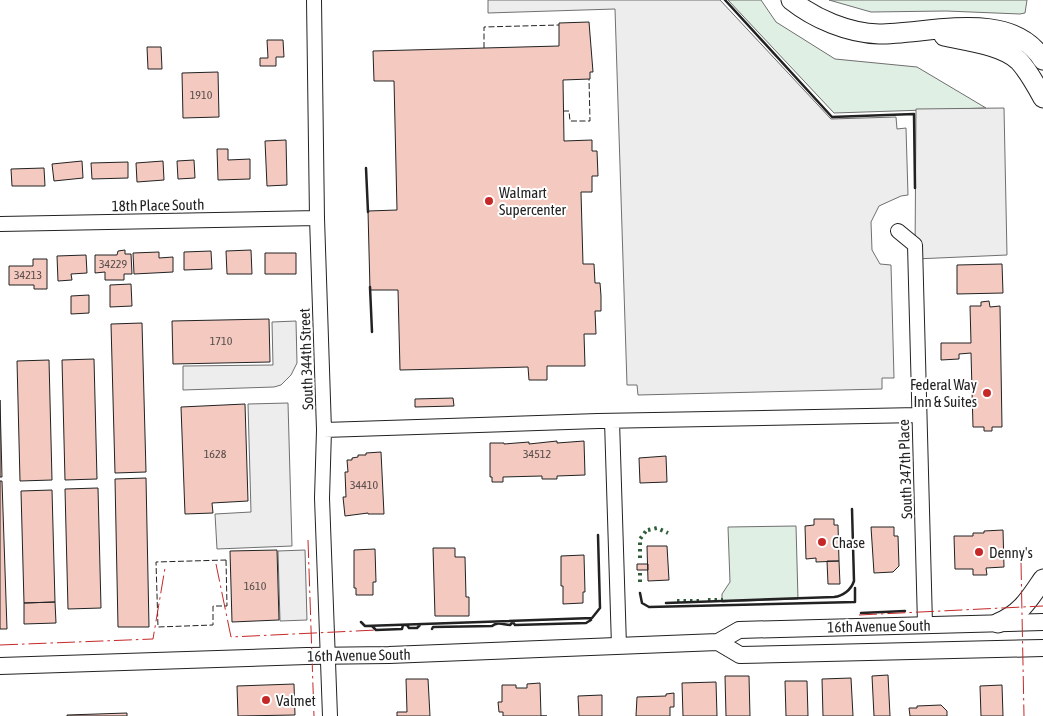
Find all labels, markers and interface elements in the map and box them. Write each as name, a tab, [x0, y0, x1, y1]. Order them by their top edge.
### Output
house number: 1910	[190, 88, 213, 102]
place label: Walmart Supercenter	[499, 184, 567, 218]
marker: Walmart Supercenter	[483, 195, 495, 207]
street label: 18th Place South	[112, 196, 204, 214]
house number: 34229	[99, 257, 127, 271]
house number: 34213	[14, 268, 42, 282]
street label: South 344th Street	[296, 308, 316, 410]
house number: 1710	[210, 334, 233, 348]
place label: Federal Way Inn & Suites	[910, 376, 977, 410]
marker: Federal Way Inn & Suites	[981, 387, 993, 399]
street label: South 347th Place	[895, 419, 915, 519]
house number: 1628	[204, 447, 227, 461]
house number: 34512	[523, 447, 551, 461]
house number: 34410	[350, 478, 378, 492]
place label: Chase	[832, 534, 865, 551]
marker: Chase	[816, 536, 828, 548]
place label: Denny's	[989, 544, 1033, 561]
marker: Denny's	[973, 546, 985, 558]
house number: 1610	[244, 579, 267, 593]
street label: 16th Avenue South	[827, 617, 931, 635]
street label: 16th Avenue South	[307, 646, 411, 664]
place label: Valmet	[276, 692, 316, 709]
marker: Valmet	[260, 694, 272, 706]

